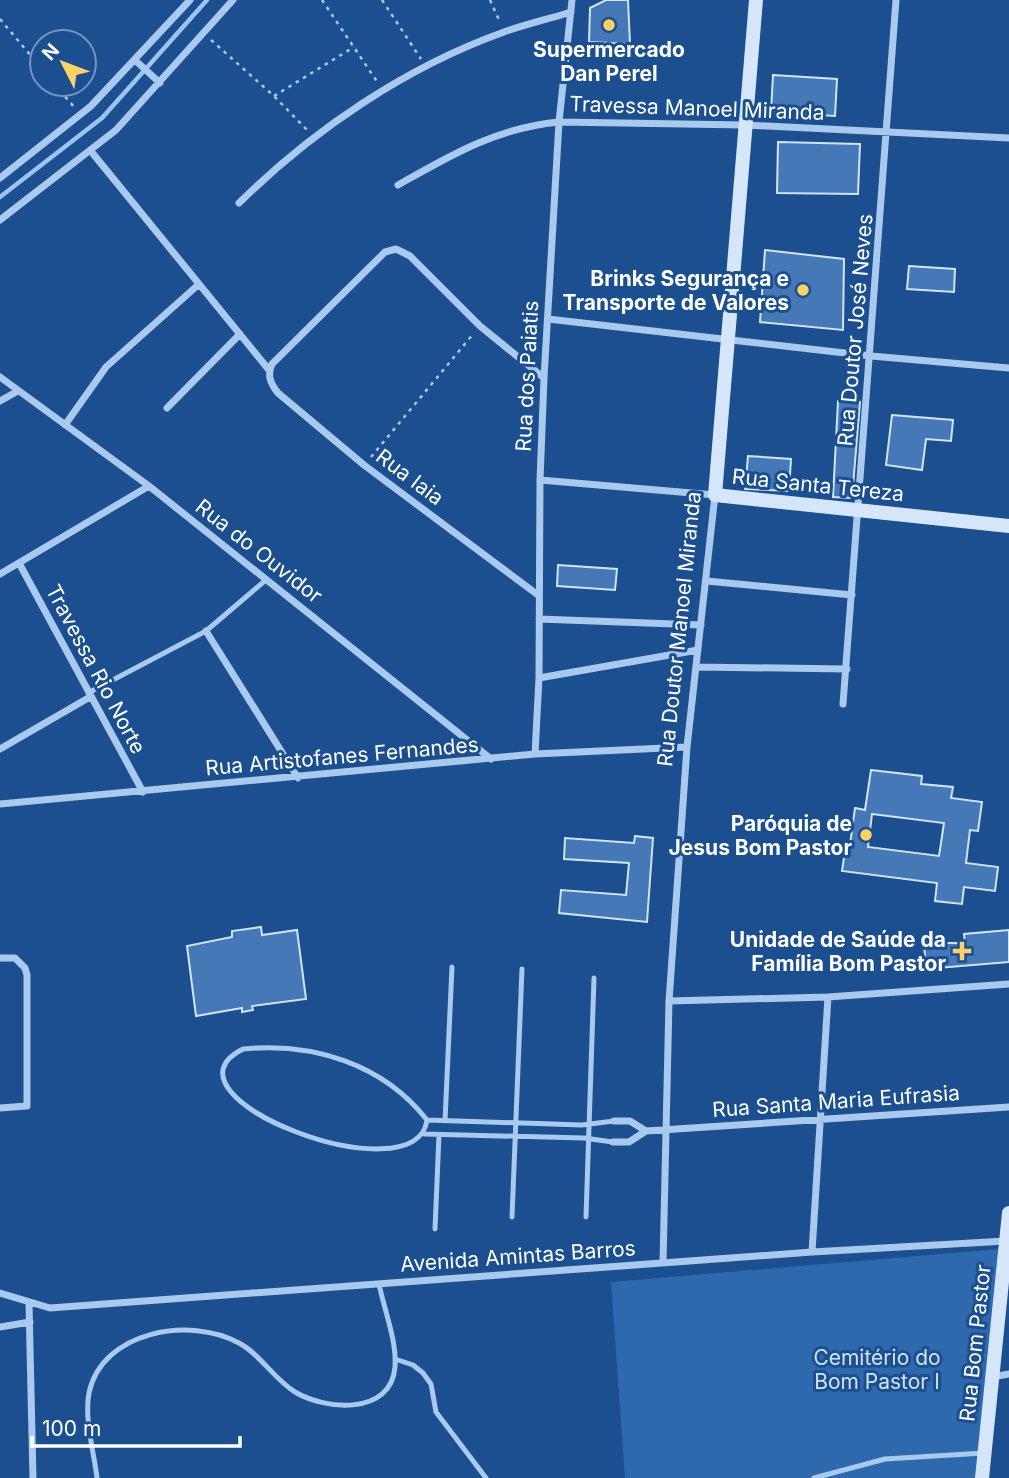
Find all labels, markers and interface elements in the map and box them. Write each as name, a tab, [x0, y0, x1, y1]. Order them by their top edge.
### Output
marker: Supermercado Dan Perel	[601, 17, 617, 33]
north arrow	[28, 28, 98, 98]
place label: Supermercado Dan Perel	[533, 37, 685, 86]
text: N	[37, 39, 64, 65]
street label: Travessa Manoel Miranda	[569, 91, 825, 125]
street label: Rua Doutor José Neves	[832, 213, 878, 447]
place label: Brinks Segurança e Transporte de Valores	[563, 266, 789, 315]
marker: Brinks Segurança e Transporte de Valores	[795, 282, 811, 298]
street label: Rua dos Paiatis	[511, 300, 543, 452]
street label: Rua Iaia	[371, 444, 449, 510]
street label: Rua Santa Tereza	[731, 464, 905, 506]
street label: Rua Doutor Manoel Miranda	[652, 490, 706, 768]
street label: Rua do Ouvidor	[191, 494, 327, 608]
street label: Travessa Rio Norte	[41, 580, 151, 758]
street label: Rua Artistofanes Fernandes	[204, 732, 480, 780]
place label: Paróquia de Jesus Bom Pastor	[669, 811, 852, 860]
marker: Paróquia de Jesus Bom Pastor	[858, 827, 874, 843]
place label: Unidade de Saúde da Família Bom Pastor	[730, 927, 946, 976]
marker: Unidade de Saúde da Família Bom Pastor	[952, 941, 972, 961]
street label: Rua Santa Maria Eufrasia	[711, 1080, 961, 1122]
street label: Avenida Amintas Barros	[399, 1235, 637, 1277]
street label: Rua Bom Pastor	[954, 1263, 996, 1423]
park label: Cemitério do Bom Pastor I	[813, 1345, 941, 1394]
scale bar	[32, 1404, 240, 1448]
text: 100 m	[42, 1416, 101, 1441]

